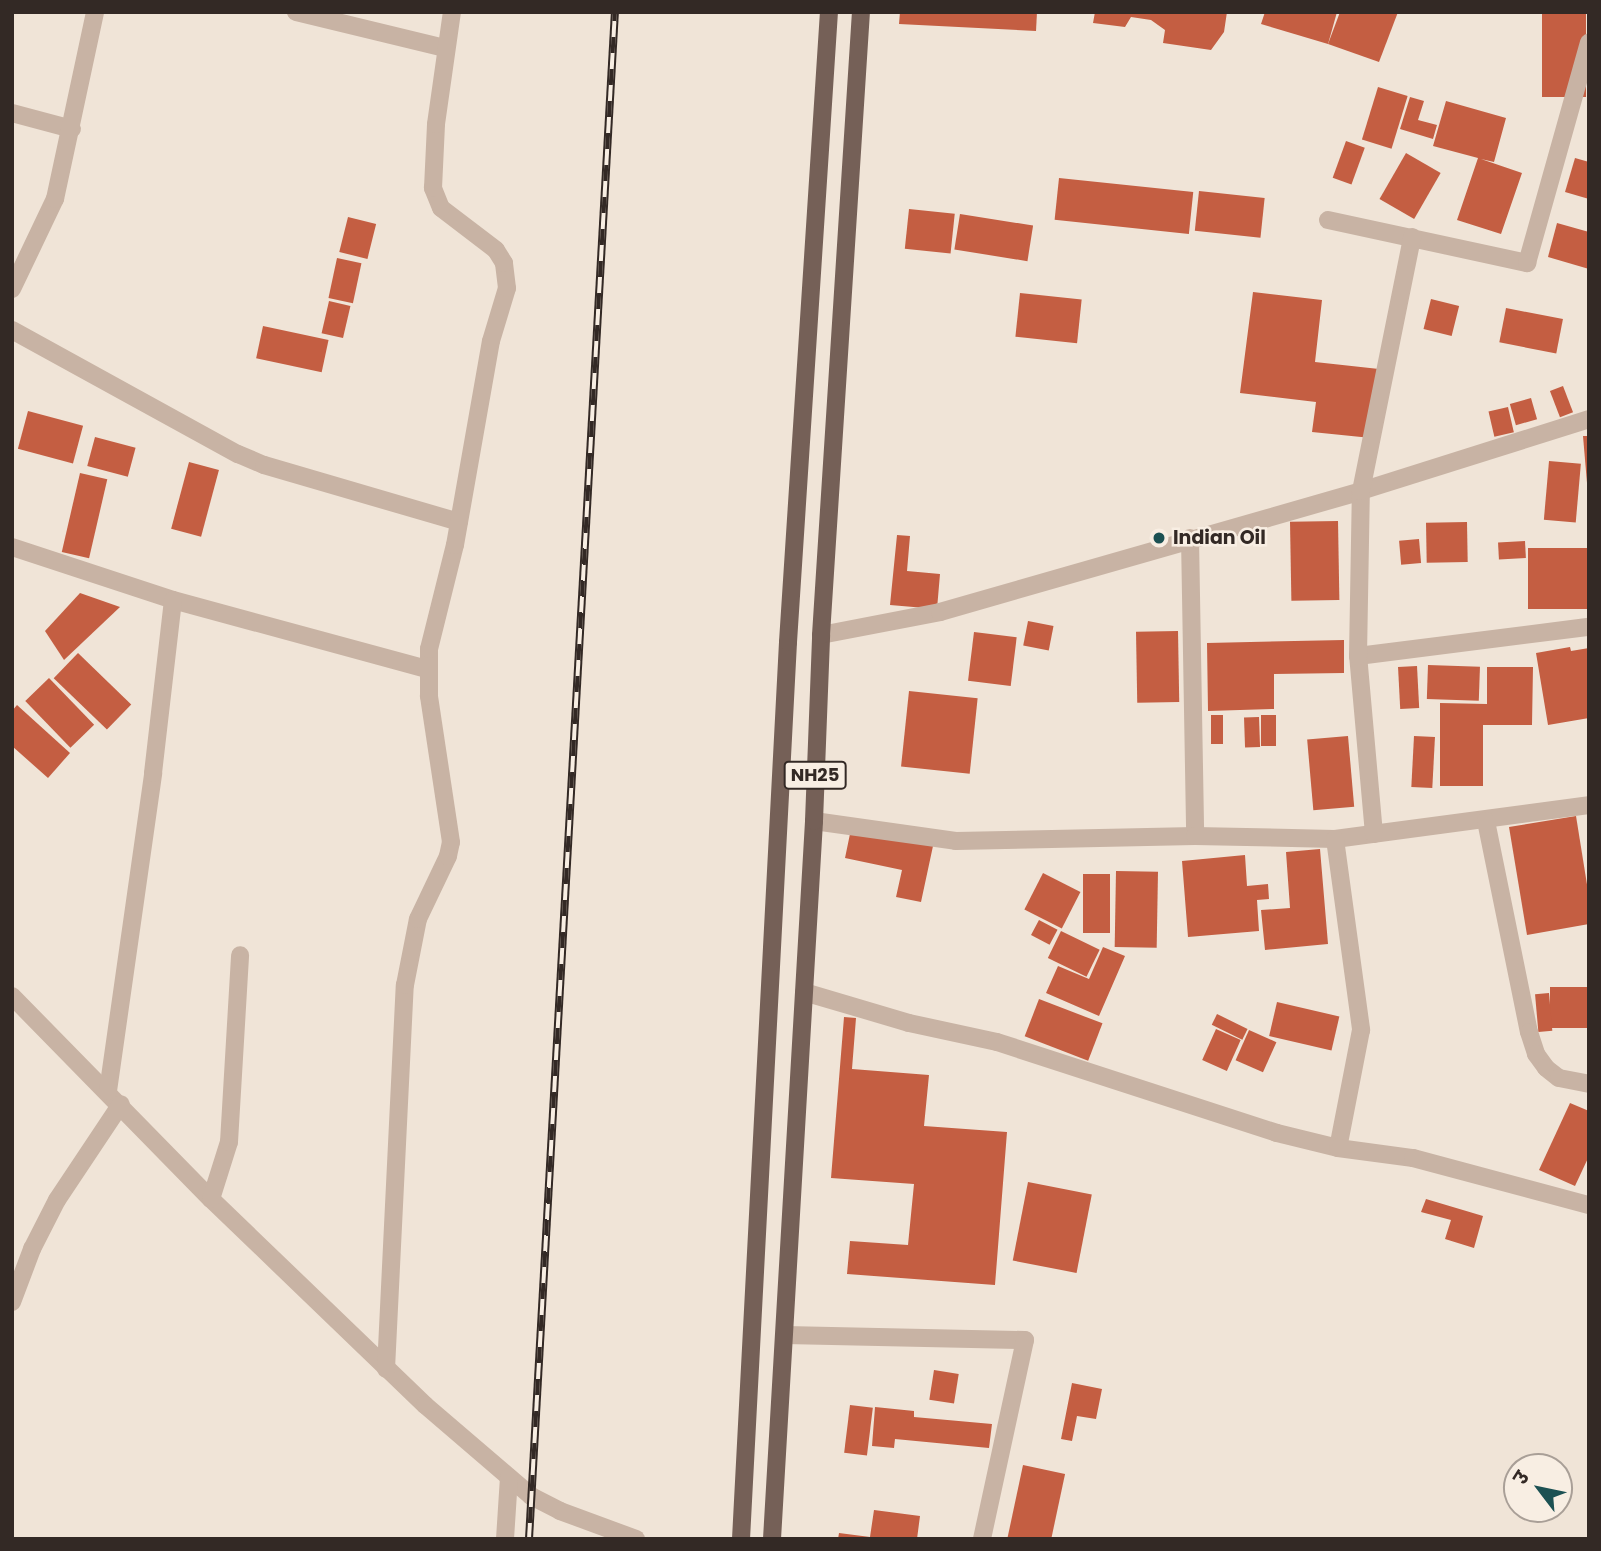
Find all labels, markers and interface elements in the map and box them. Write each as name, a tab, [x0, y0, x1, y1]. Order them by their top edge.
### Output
place label: Indian Oil	[1173, 527, 1266, 549]
marker: Indian Oil	[1151, 530, 1167, 546]
road number: NH25	[784, 760, 846, 790]
north arrow	[1503, 1453, 1573, 1523]
text: उ	[1507, 1466, 1536, 1489]

